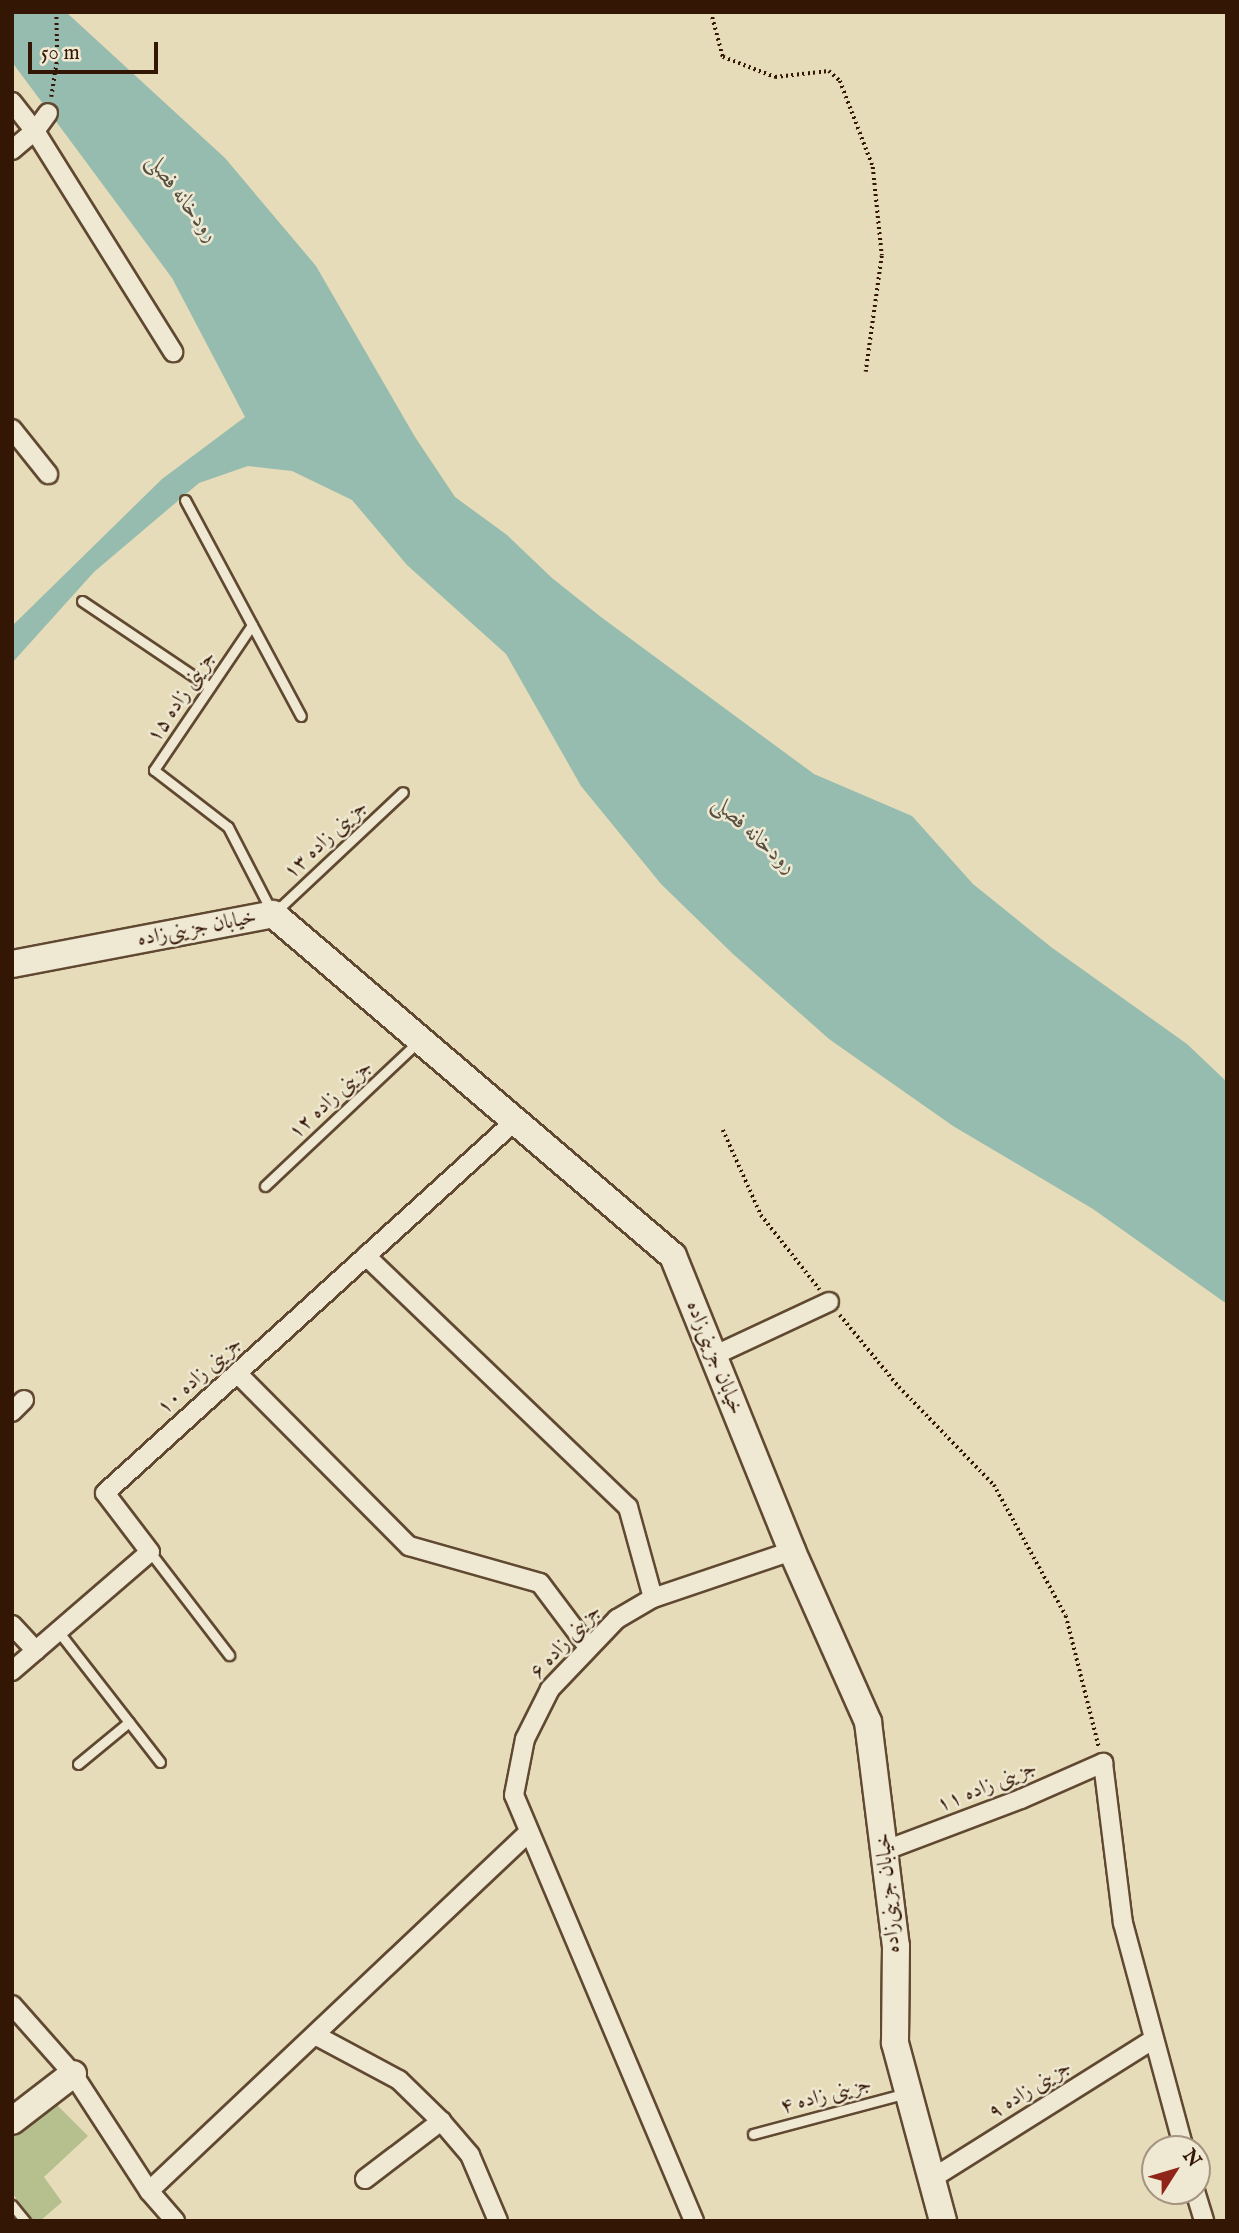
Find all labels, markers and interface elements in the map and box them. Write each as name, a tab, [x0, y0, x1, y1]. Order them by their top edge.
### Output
scale bar	[32, 28, 161, 72]
text: 50 m	[41, 40, 80, 67]
water label: رودخانه فصلی	[140, 148, 224, 248]
street label: جزینی زاده ۱۵	[142, 646, 222, 748]
water label: رودخانه فصلی	[706, 790, 802, 880]
street label: جزینی زاده ۱۳	[279, 795, 373, 885]
street label: خیابان جزینی‌زاده	[135, 905, 259, 953]
street label: جزینی زاده ۱۲	[284, 1055, 378, 1145]
street label: خیابان جزینی‌زاده	[680, 1297, 748, 1419]
street label: جزینی زاده ۱۰	[152, 1331, 248, 1421]
street label: جزینی زاده ۶	[525, 1599, 607, 1685]
street label: جزینی زاده ۱۱	[933, 1756, 1041, 1818]
street label: خیابان جزینی‌زاده	[871, 1832, 907, 1954]
street label: جزینی زاده ۹	[984, 2055, 1076, 2125]
street label: جزینی زاده ۴	[778, 2072, 874, 2120]
north arrow	[1141, 2135, 1211, 2205]
text: N	[1177, 2145, 1206, 2172]

